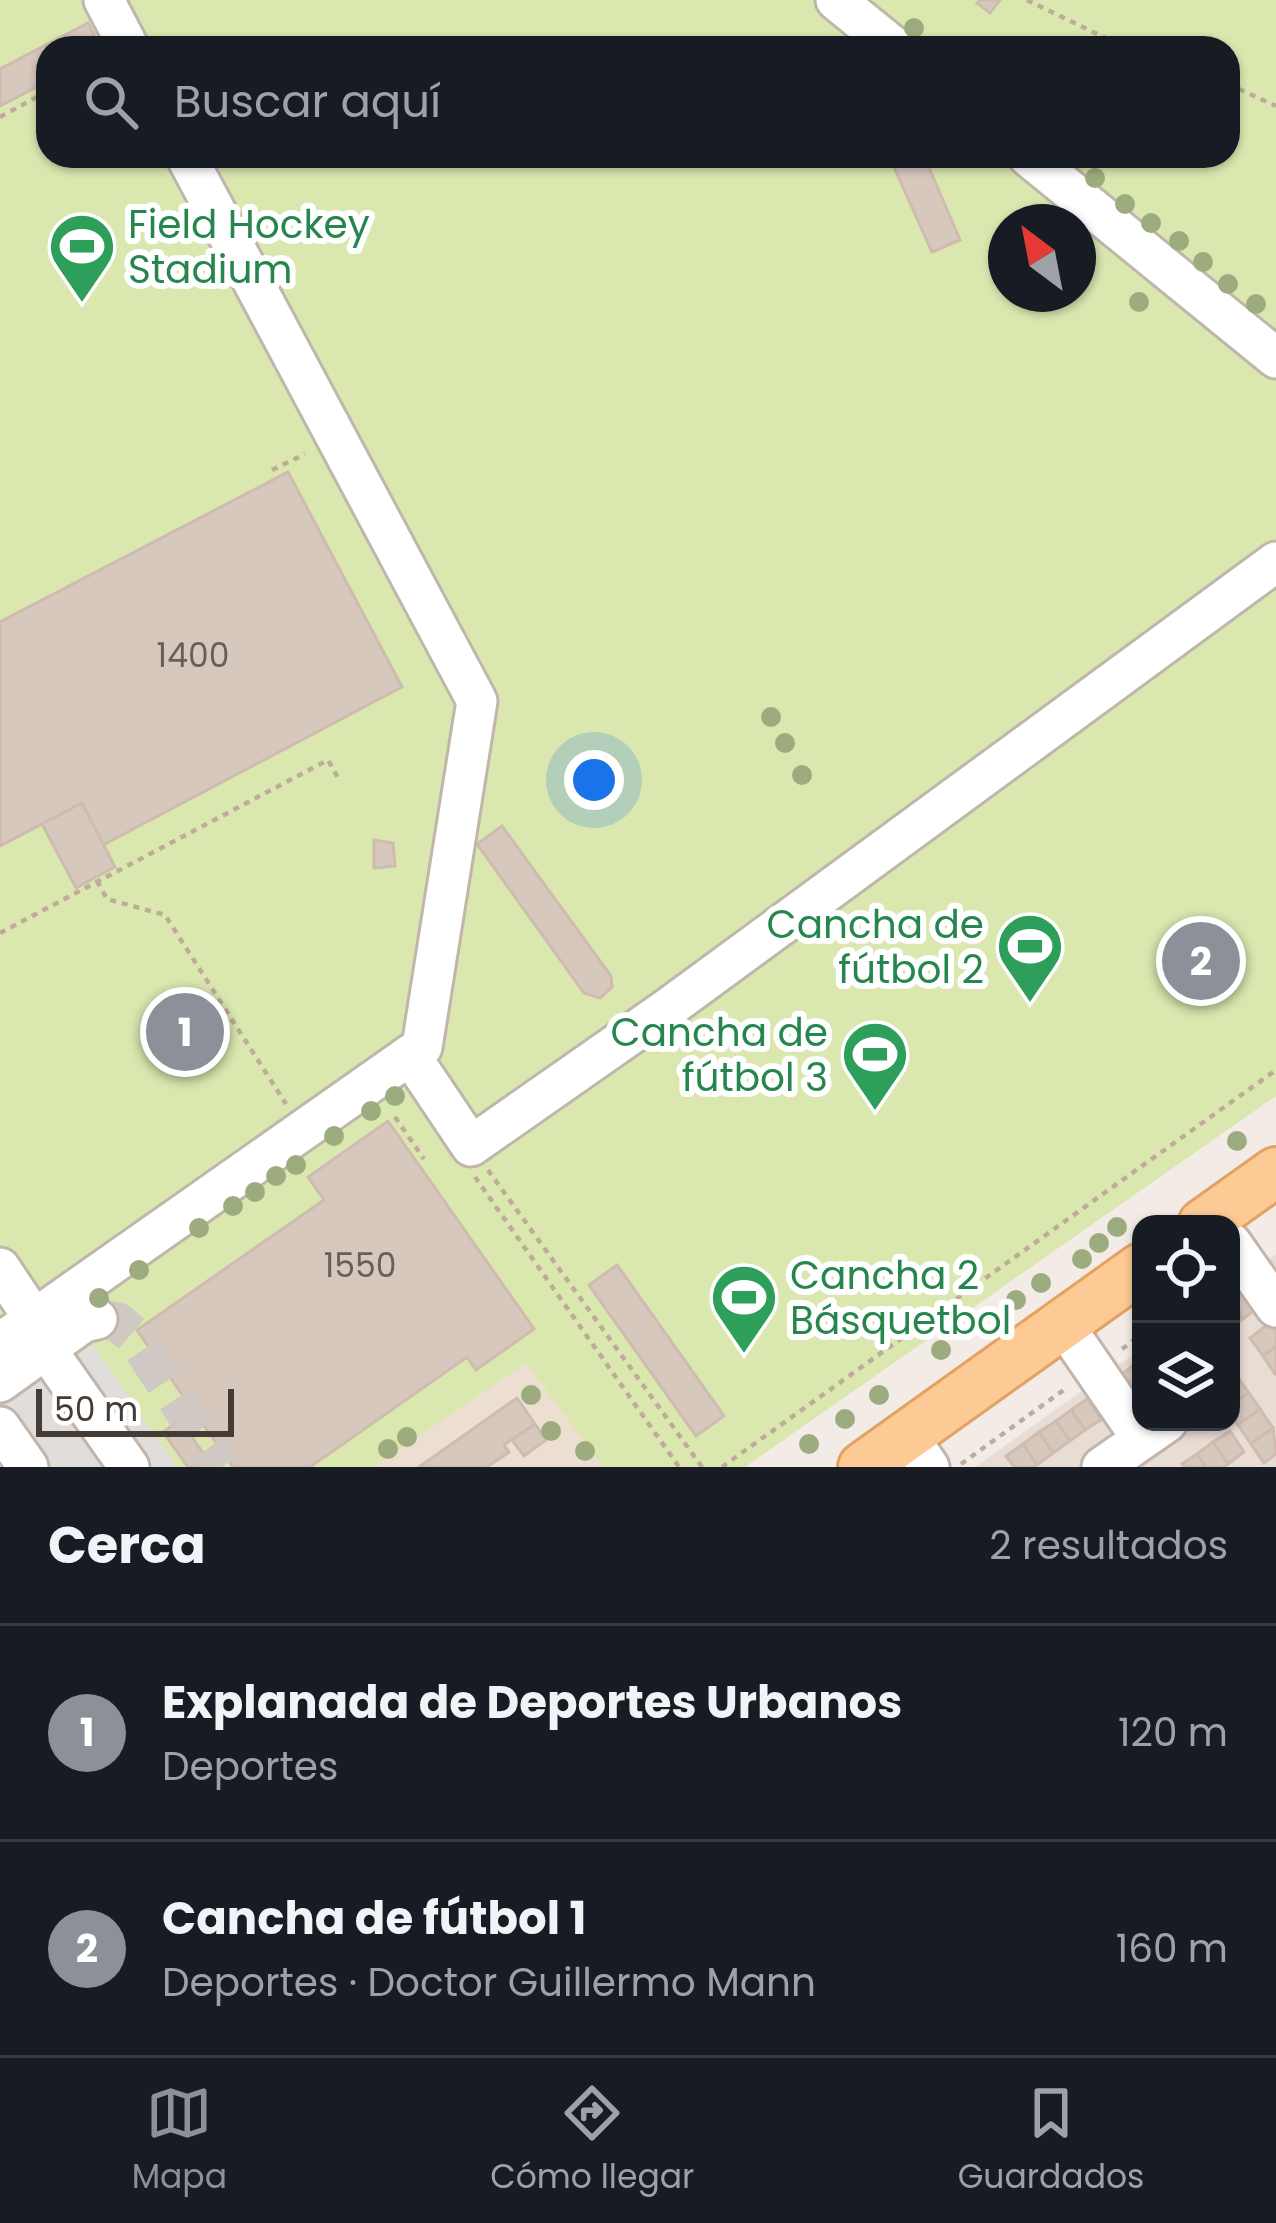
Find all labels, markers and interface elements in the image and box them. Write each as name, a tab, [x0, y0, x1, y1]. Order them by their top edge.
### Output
search box	[36, 36, 1240, 168]
icon: search	[78, 69, 144, 135]
text: Buscar aquí	[174, 70, 441, 133]
place label: Field Hockey Stadium	[128, 197, 370, 297]
north arrow	[988, 204, 1096, 312]
sports icon: Field Hockey Stadium	[47, 211, 117, 305]
house number: 1400	[157, 632, 229, 679]
your location	[564, 750, 624, 810]
place label: Cancha de fútbol 2	[767, 897, 984, 997]
sports icon: Cancha de fútbol 2	[995, 911, 1065, 1005]
pin: 2	[1162, 916, 1240, 1006]
pin: 1	[146, 987, 224, 1077]
place label: Cancha de fútbol 3	[611, 1005, 828, 1105]
sports icon: Cancha de fútbol 3	[840, 1019, 910, 1113]
map controls	[1132, 1215, 1240, 1431]
button: locate	[1132, 1215, 1240, 1323]
house number: 1550	[324, 1242, 396, 1289]
place label: Cancha 2 Básquetbol	[790, 1248, 1011, 1348]
sports icon: Cancha 2 Básquetbol	[709, 1262, 779, 1356]
button: layers	[1132, 1323, 1240, 1431]
scale bar	[36, 1383, 234, 1436]
text: 50 m	[54, 1386, 138, 1433]
text: Cerca	[48, 1509, 206, 1581]
text: 2 resultados	[989, 1518, 1228, 1573]
text: Explanada de Deportes Urbanos	[162, 1671, 902, 1734]
text: 1	[80, 1705, 94, 1760]
text: 120 m	[1118, 1705, 1228, 1760]
text: Deportes	[162, 1739, 338, 1794]
text: Cancha de fútbol 1	[162, 1887, 586, 1950]
text: 2	[76, 1921, 98, 1976]
text: 160 m	[1116, 1921, 1228, 1976]
text: Deportes · Doctor Guillermo Mann	[162, 1955, 816, 2010]
tab: Mapa	[132, 2080, 227, 2202]
tab: Cómo llegar	[490, 2080, 694, 2202]
tab: Guardados	[958, 2080, 1144, 2202]

